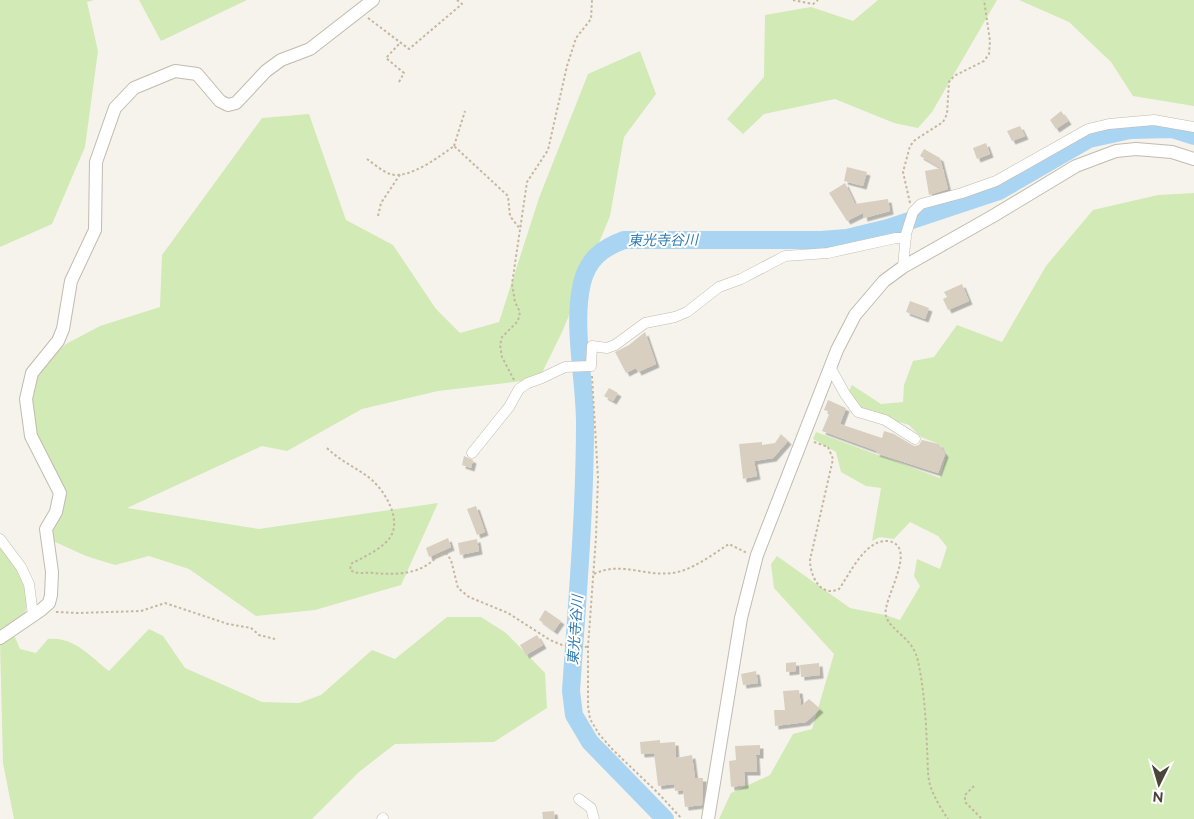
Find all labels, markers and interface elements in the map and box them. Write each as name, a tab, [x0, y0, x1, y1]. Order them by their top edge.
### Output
water label: 東光寺谷川	[628, 231, 700, 249]
water label: 東光寺谷川	[565, 593, 586, 665]
north arrow	[1134, 759, 1184, 809]
text: N	[1152, 789, 1164, 805]

